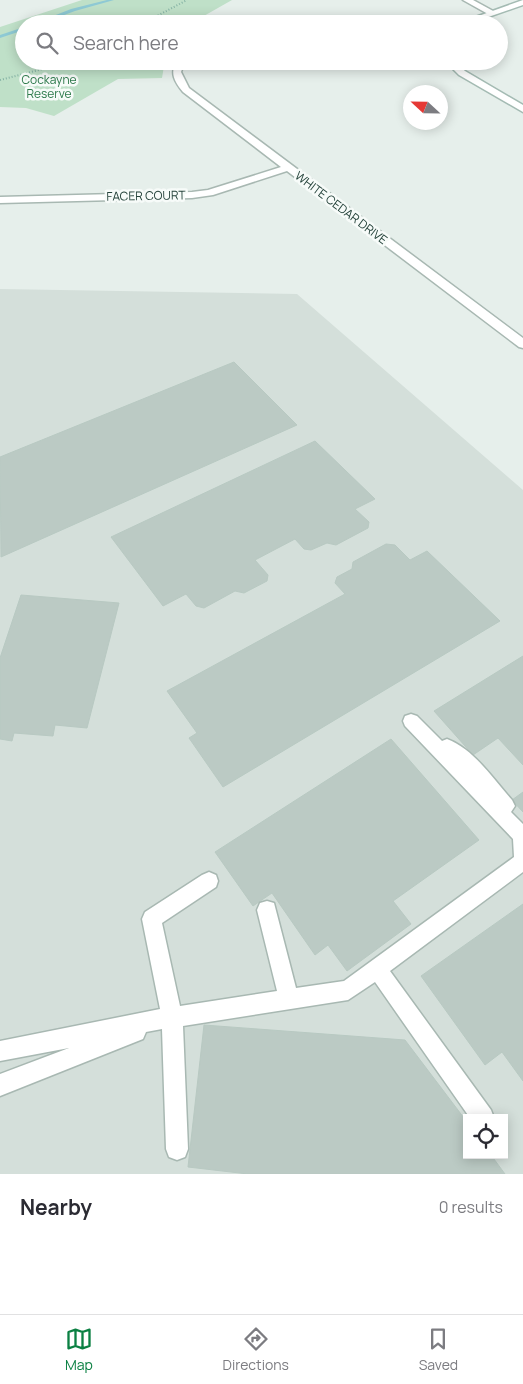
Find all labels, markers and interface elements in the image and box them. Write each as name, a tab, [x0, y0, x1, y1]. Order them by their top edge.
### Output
search box	[15, 15, 508, 70]
icon: search	[33, 29, 61, 57]
text: Search here	[73, 30, 179, 56]
park label: Cockayne Reserve	[21, 71, 77, 102]
north arrow	[403, 85, 448, 130]
street label: WHITE CEDAR DRIVE	[291, 167, 391, 248]
street label: FACER COURT	[106, 186, 187, 205]
map controls	[463, 1114, 508, 1159]
button: locate	[463, 1114, 508, 1159]
text: Nearby	[20, 1193, 92, 1221]
text: 0 results	[439, 1196, 503, 1218]
tab: Map	[65, 1325, 93, 1374]
tab: Directions	[223, 1325, 289, 1374]
tab: Saved	[419, 1325, 458, 1374]

